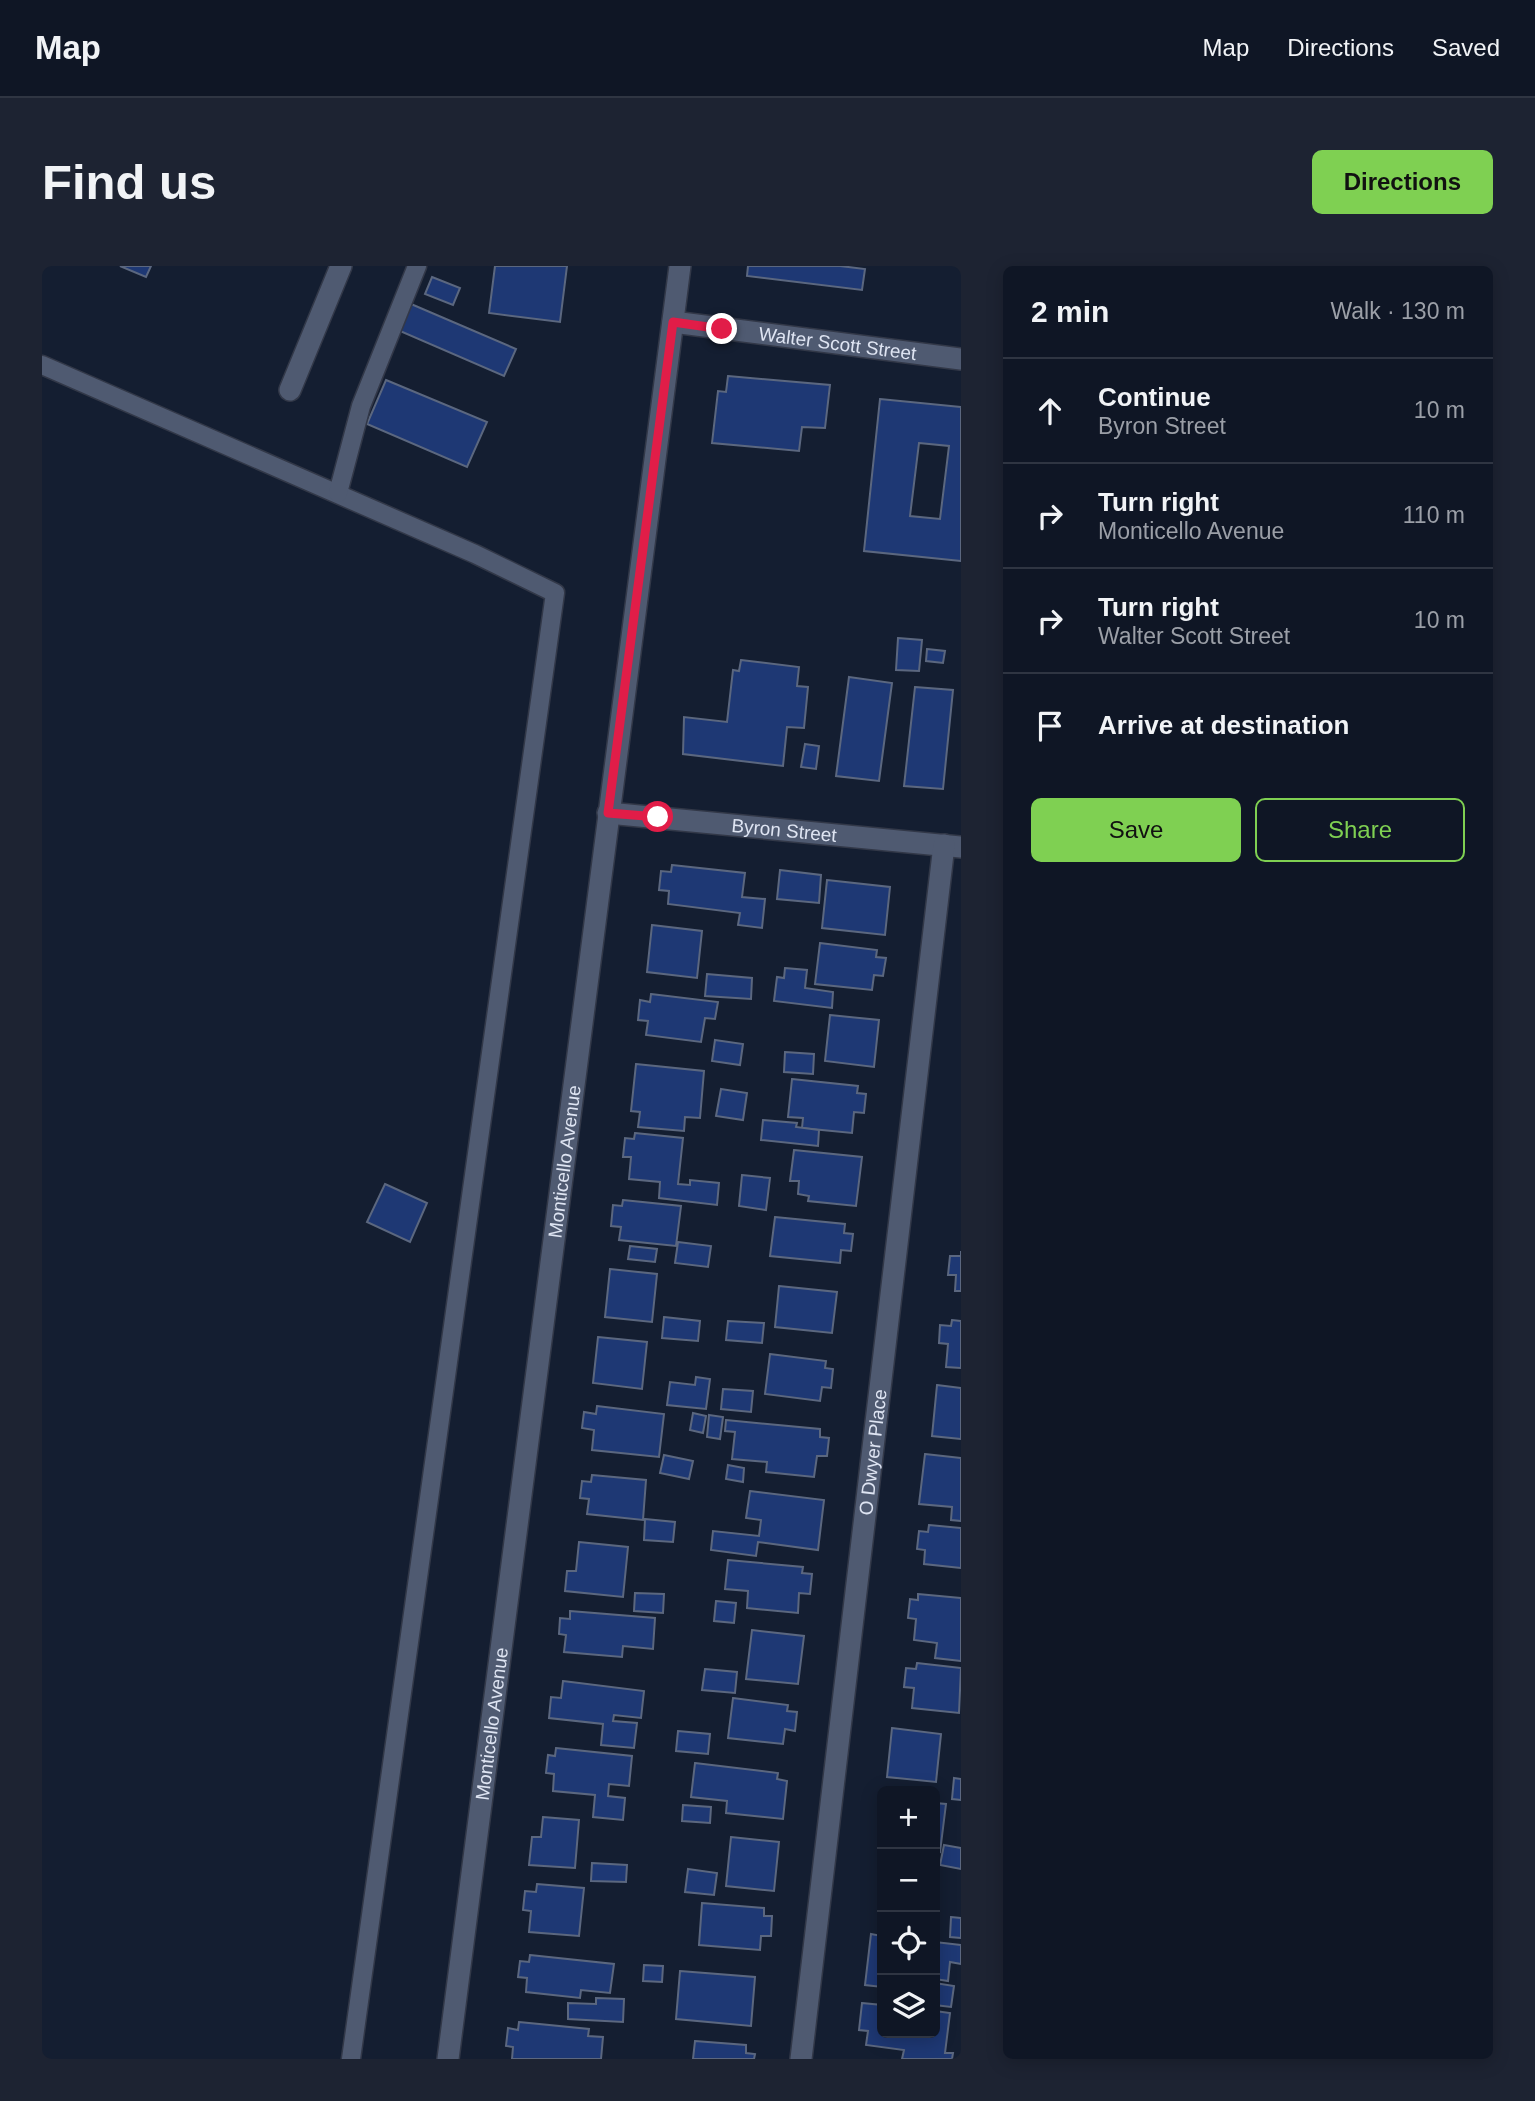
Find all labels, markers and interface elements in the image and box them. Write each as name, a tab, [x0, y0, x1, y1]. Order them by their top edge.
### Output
text: Map	[35, 29, 101, 66]
text: Map	[1203, 34, 1249, 61]
text: Directions	[1287, 34, 1394, 61]
text: Saved	[1432, 34, 1500, 61]
button: Directions	[1312, 150, 1493, 214]
text: Find us	[42, 155, 216, 209]
text: 2 min	[1031, 295, 1109, 328]
text: Walk · 130 m	[1330, 298, 1465, 324]
route end	[706, 313, 737, 344]
street label: Walter Scott Street	[757, 323, 918, 364]
text: Continue	[1098, 382, 1211, 412]
icon: ahead	[1031, 392, 1069, 430]
text: 10 m	[1414, 397, 1465, 423]
text: Byron Street	[1098, 413, 1226, 439]
text: Turn right	[1098, 487, 1219, 517]
icon: right	[1031, 497, 1069, 535]
text: 110 m	[1403, 502, 1465, 528]
text: Monticello Avenue	[1098, 518, 1284, 544]
text: Turn right	[1098, 592, 1219, 622]
icon: right	[1031, 602, 1069, 640]
text: 10 m	[1414, 607, 1465, 633]
text: Walter Scott Street	[1098, 623, 1290, 649]
icon: arrive	[1031, 707, 1069, 745]
text: Arrive at destination	[1098, 710, 1349, 740]
button: Save	[1031, 798, 1241, 862]
button: Share	[1255, 798, 1465, 862]
route start	[642, 801, 673, 832]
street label: Byron Street	[731, 815, 838, 846]
street label: Monticello Avenue	[544, 1084, 585, 1239]
street label: O Dwyer Place	[855, 1388, 891, 1516]
street label: Monticello Avenue	[472, 1646, 512, 1802]
map controls	[877, 1786, 940, 2038]
button: +	[877, 1786, 940, 1849]
button: −	[877, 1849, 940, 1912]
button: locate	[877, 1912, 940, 1975]
button: layers	[877, 1975, 940, 2038]

